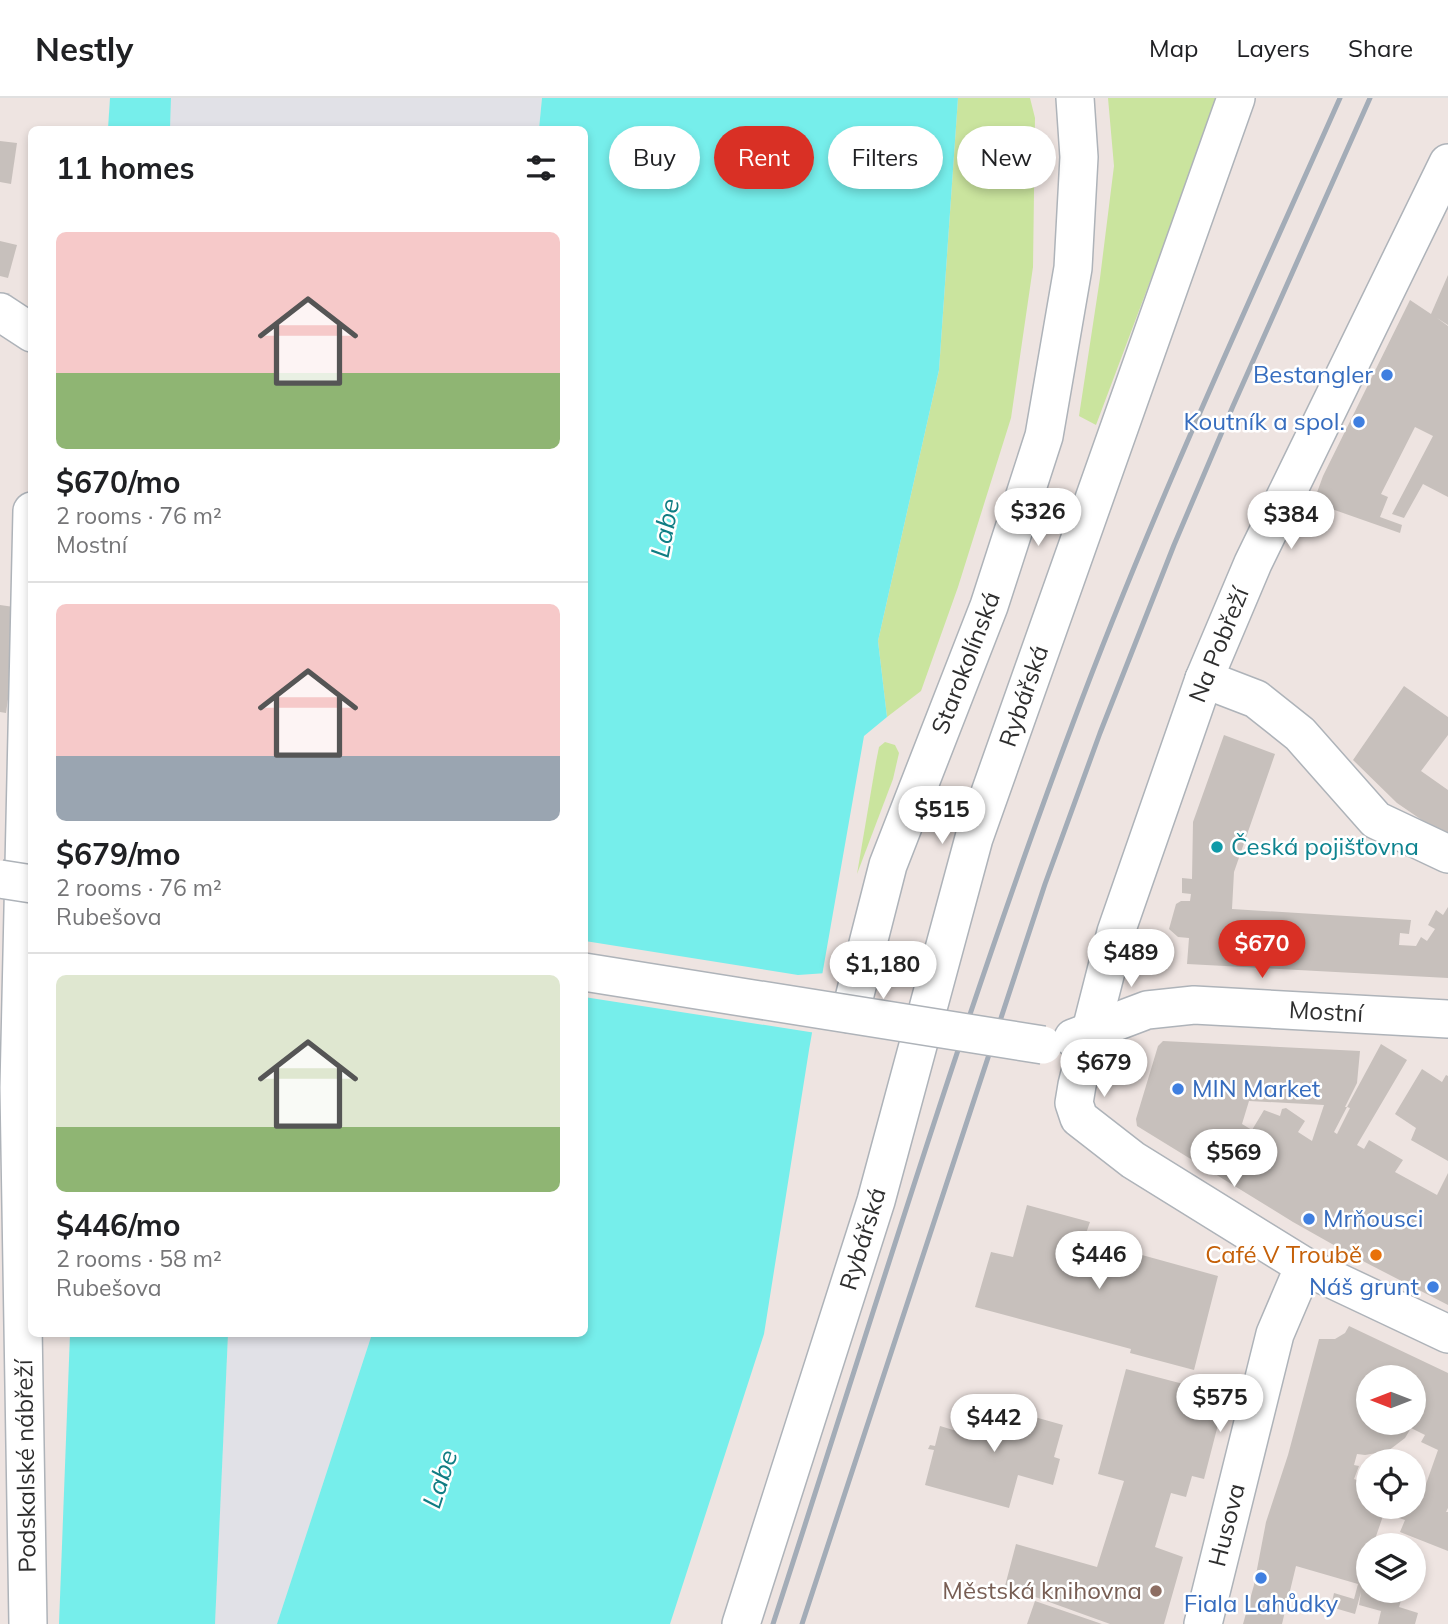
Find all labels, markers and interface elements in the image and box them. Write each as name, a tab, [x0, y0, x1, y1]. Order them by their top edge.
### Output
text: Nestly	[35, 28, 133, 69]
text: Map	[1149, 33, 1198, 63]
text: Layers	[1236, 33, 1310, 63]
text: Share	[1348, 33, 1413, 63]
chip: Buy	[609, 126, 700, 189]
chip: Rent	[714, 126, 814, 189]
chip: Filters	[828, 126, 943, 189]
chip: New	[957, 126, 1056, 189]
text: 11 homes	[56, 149, 195, 187]
icon: filters	[522, 149, 560, 187]
icon: home	[245, 278, 371, 404]
place label: Bestangler	[1253, 359, 1373, 389]
marker: Bestangler	[1379, 367, 1395, 383]
place label: Koutník a spol.	[1184, 406, 1345, 436]
marker: Koutník a spol.	[1351, 414, 1367, 430]
text: $670/mo	[56, 463, 180, 501]
pin: $326	[997, 489, 1079, 548]
pin: $384	[1250, 491, 1332, 551]
water label: Labe	[643, 496, 686, 560]
text: $326	[1010, 496, 1066, 525]
text: $384	[1263, 499, 1319, 528]
text: 2 rooms · 76 m²	[56, 501, 222, 530]
text: Mostní	[56, 530, 127, 559]
street label: Na Pobřeží	[1181, 581, 1255, 707]
street label: Starokolínská	[924, 587, 1006, 738]
street label: Rybářská	[992, 641, 1054, 750]
icon: home	[245, 650, 371, 776]
pin: $515	[901, 786, 983, 846]
text: $515	[914, 794, 970, 823]
place label: Česká pojišťovna	[1231, 831, 1419, 861]
text: $679/mo	[56, 835, 180, 873]
marker: Česká pojišťovna	[1209, 839, 1225, 855]
text: 2 rooms · 76 m²	[56, 873, 222, 902]
text: Rubešova	[56, 902, 162, 931]
pin: $670	[1221, 920, 1303, 980]
text: $670	[1234, 928, 1290, 957]
pin: $489	[1090, 930, 1172, 989]
text: $489	[1103, 937, 1159, 966]
pin: $1,180	[826, 942, 940, 1001]
text: $1,180	[846, 949, 920, 978]
street label: Mostní	[1288, 994, 1365, 1028]
icon: home	[245, 1021, 371, 1147]
pin: $679	[1063, 1040, 1145, 1099]
text: $679	[1076, 1047, 1132, 1076]
place label: MIN Market	[1192, 1073, 1320, 1103]
marker: MIN Market	[1170, 1081, 1186, 1097]
pin: $569	[1193, 1130, 1275, 1189]
text: $569	[1206, 1137, 1262, 1166]
street label: Rybářská	[832, 1184, 892, 1293]
place label: Mrňousci	[1323, 1203, 1423, 1233]
text: $446/mo	[56, 1206, 180, 1244]
marker: Mrňousci	[1301, 1211, 1317, 1227]
pin: $446	[1058, 1232, 1140, 1291]
text: $446	[1071, 1239, 1127, 1268]
place label: Café V Troubě	[1205, 1239, 1362, 1269]
text: 2 rooms · 58 m²	[56, 1244, 222, 1273]
marker: Café V Troubě	[1368, 1247, 1384, 1263]
place label: Náš grunt	[1309, 1271, 1419, 1301]
text: Rubešova	[56, 1273, 162, 1302]
marker: Náš grunt	[1425, 1279, 1441, 1295]
street label: Podskalské nábřeží	[8, 1358, 42, 1573]
north arrow	[1356, 1365, 1426, 1435]
map controls	[1356, 1365, 1426, 1603]
pin: $575	[1179, 1374, 1261, 1434]
text: $575	[1192, 1382, 1248, 1411]
pin: $442	[953, 1394, 1035, 1454]
text: $442	[966, 1402, 1022, 1431]
water label: Labe	[415, 1445, 464, 1512]
button: locate	[1356, 1449, 1426, 1519]
street label: Husova	[1201, 1480, 1251, 1569]
button: layers	[1356, 1533, 1426, 1603]
marker: Fiala Lahůdky	[1253, 1570, 1269, 1586]
place label: Městská knihovna	[942, 1575, 1142, 1605]
marker: Městská knihovna	[1148, 1583, 1164, 1599]
place label: Fiala Lahůdky	[1184, 1588, 1338, 1618]

